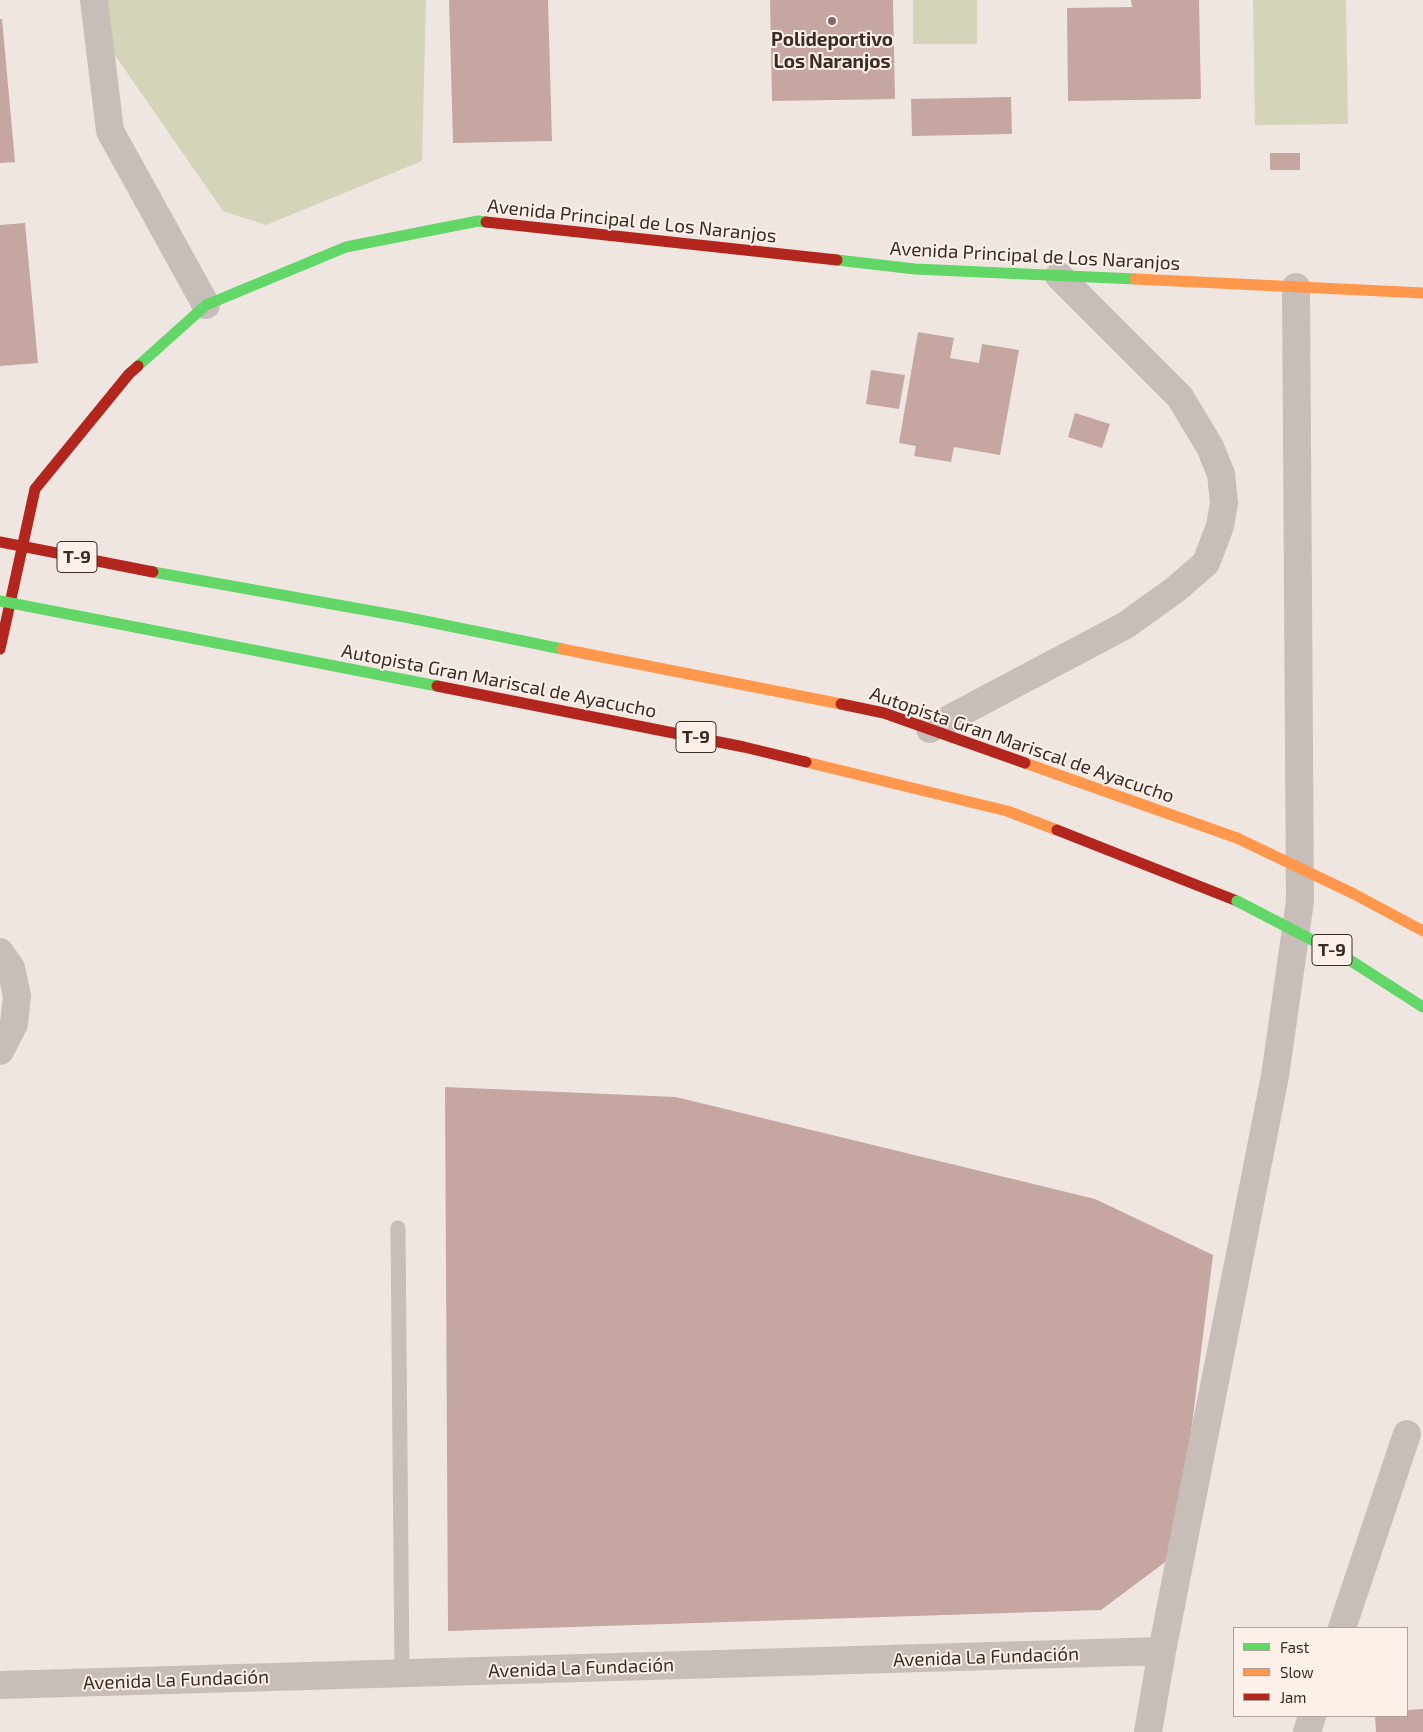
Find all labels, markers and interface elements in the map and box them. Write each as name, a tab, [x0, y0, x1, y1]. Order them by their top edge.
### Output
marker: Polideportivo Los Naranjos	[826, 15, 838, 27]
place label: Polideportivo Los Naranjos	[771, 29, 893, 73]
street label: Avenida Principal de Los Naranjos	[486, 194, 778, 248]
street label: Avenida Principal de Los Naranjos	[889, 237, 1181, 275]
road number: T-9	[57, 542, 97, 572]
street label: Autopista Gran Mariscal de Ayacucho	[340, 639, 658, 723]
street label: Autopista Gran Mariscal de Ayacucho	[867, 682, 1177, 808]
road number: T-9	[676, 722, 716, 752]
road number: T-9	[1312, 934, 1352, 966]
legend	[1233, 1627, 1408, 1717]
text: Fast	[1280, 1638, 1309, 1656]
street label: Avenida La Fundación	[893, 1642, 1079, 1672]
street label: Avenida La Fundación	[488, 1653, 674, 1683]
text: Slow	[1280, 1663, 1314, 1681]
street label: Avenida La Fundación	[83, 1665, 269, 1695]
text: Jam	[1280, 1688, 1306, 1706]

